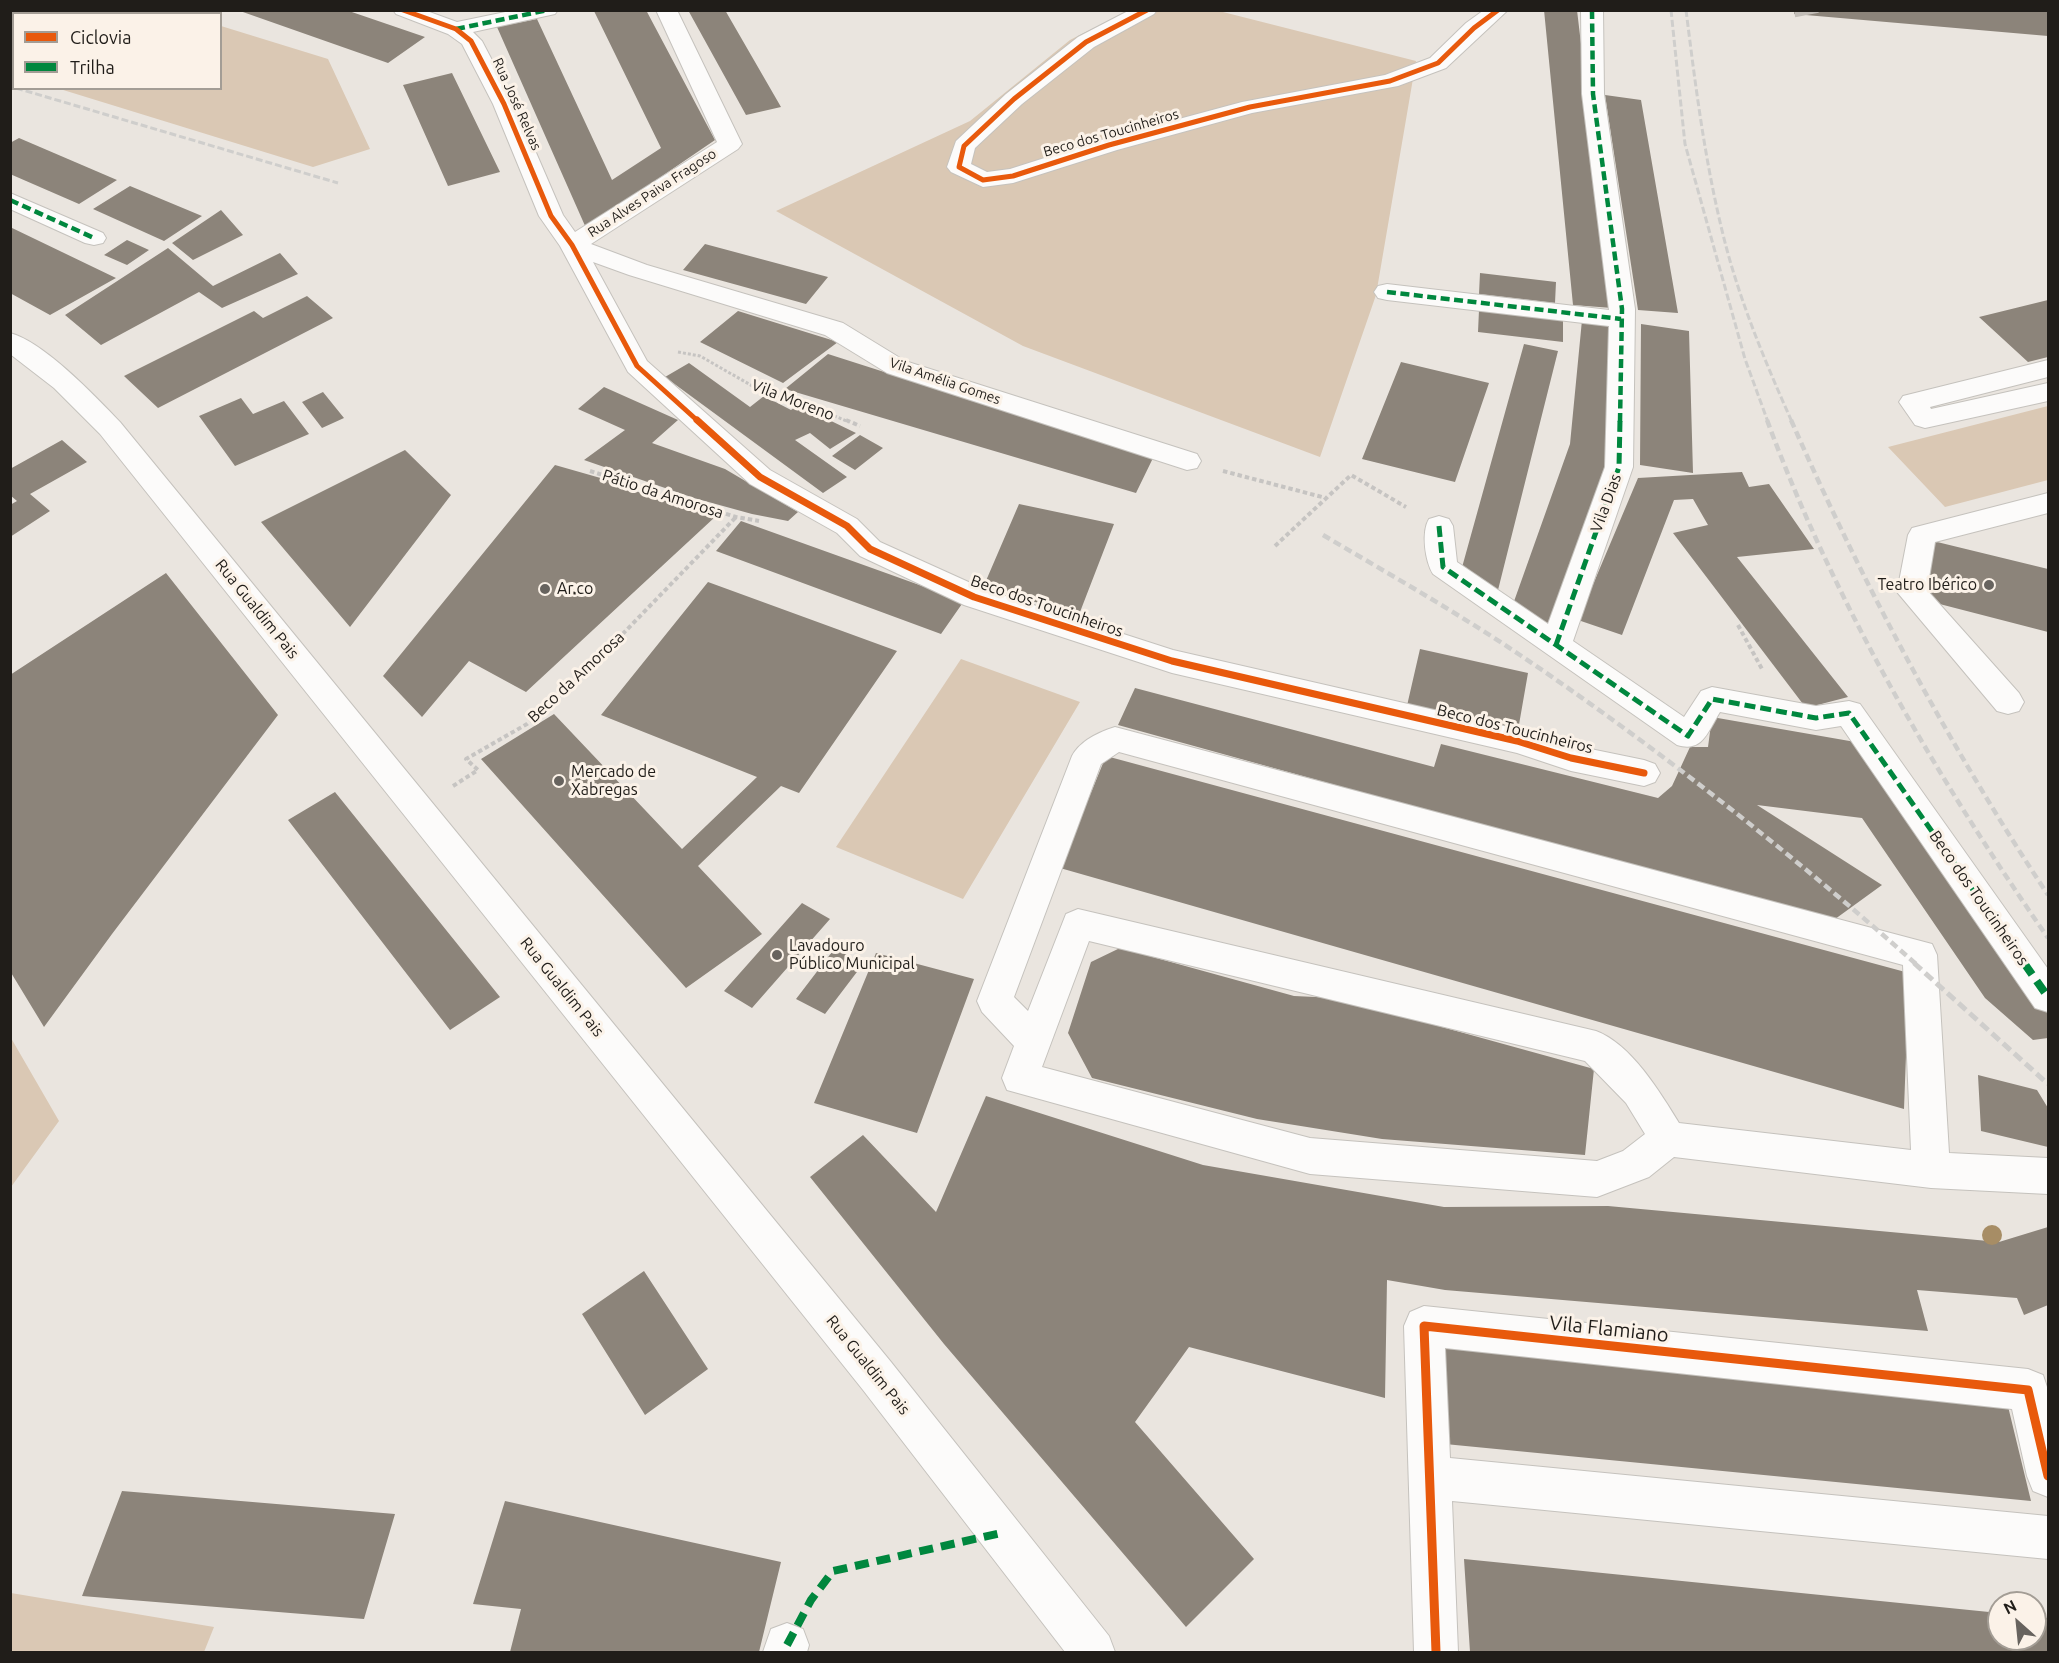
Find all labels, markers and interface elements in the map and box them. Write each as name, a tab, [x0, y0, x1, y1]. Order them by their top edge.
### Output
legend	[12, 12, 222, 90]
text: Ciclovia	[70, 27, 131, 47]
street label: Rua José Relvas	[489, 55, 545, 153]
text: Trilha	[70, 57, 115, 77]
street label: Beco dos Toucinheiros	[1041, 106, 1181, 160]
street label: Rua Alves Paiva Fragoso	[585, 145, 719, 241]
street label: Vila Amélia Gomes	[887, 354, 1003, 408]
street label: Vila Moreno	[749, 375, 837, 425]
street label: Pátio da Amorosa	[600, 465, 726, 523]
street label: Vila Dias	[1587, 471, 1625, 535]
street label: Rua Gualdim Pais	[211, 555, 303, 663]
street label: Beco dos Toucinheiros	[968, 571, 1126, 641]
place label: Teatro Ibérico	[1877, 575, 1977, 595]
marker: Teatro Ibérico	[1982, 578, 1996, 592]
place label: Ar.co	[557, 579, 593, 599]
marker: Ar.co	[538, 582, 552, 596]
street label: Beco da Amorosa	[524, 627, 628, 727]
street label: Beco dos Toucinheiros	[1435, 700, 1595, 758]
place label: Mercado de Xabregas	[571, 762, 656, 800]
marker: Mercado de Xabregas	[552, 774, 566, 788]
street label: Beco dos Toucinheiros	[1925, 827, 2033, 969]
street label: Rua Gualdim Pais	[516, 933, 608, 1041]
place label: Lavadouro Público Municipal	[789, 936, 915, 974]
marker: Lavadouro Público Municipal	[770, 948, 784, 962]
street label: Rua Gualdim Pais	[822, 1311, 914, 1419]
street label: Vila Flamiano	[1548, 1311, 1670, 1347]
north arrow	[1987, 1591, 2047, 1651]
text: N	[2000, 1596, 2019, 1617]

